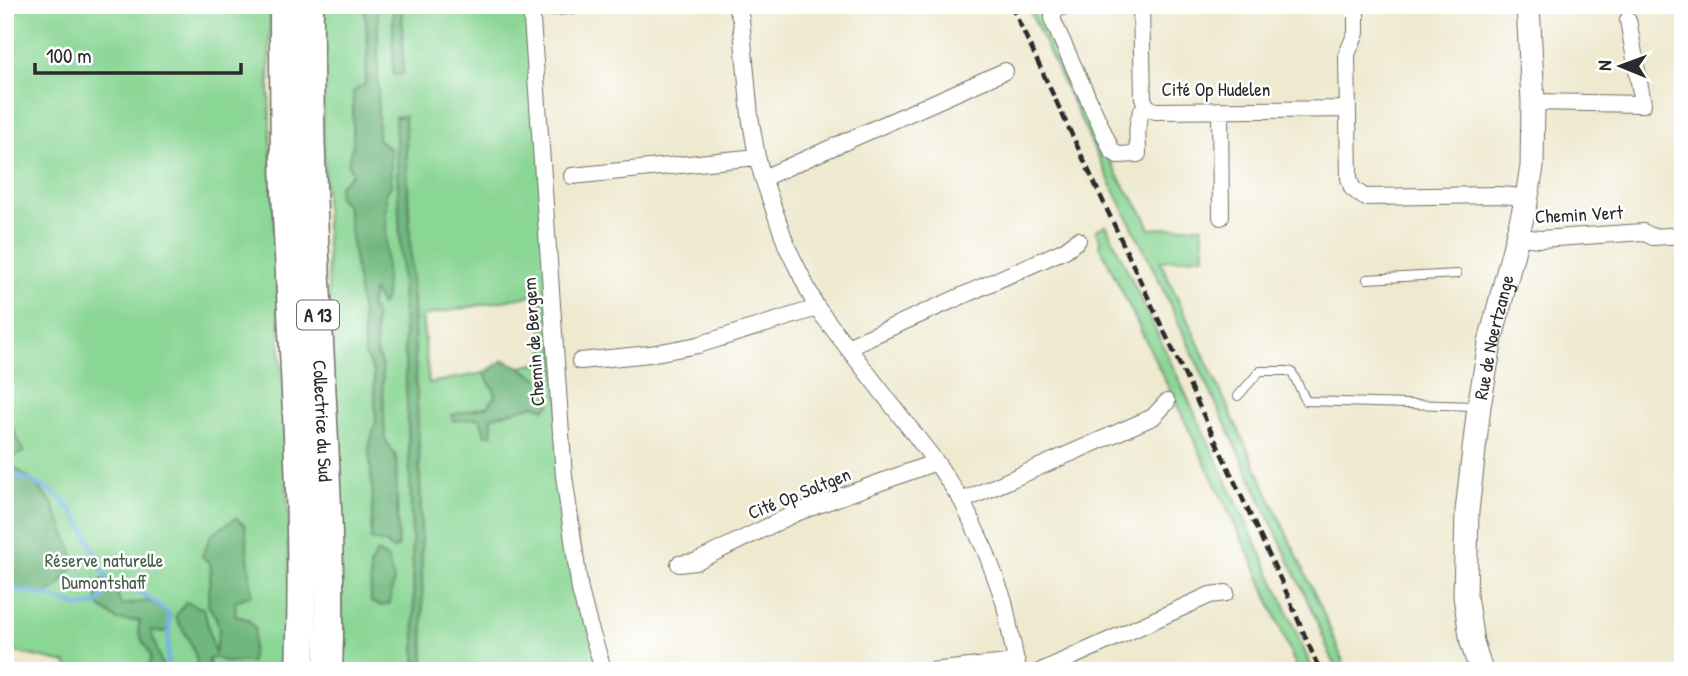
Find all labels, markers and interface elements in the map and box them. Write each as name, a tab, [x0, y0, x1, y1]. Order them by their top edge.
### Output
scale bar	[35, 32, 242, 76]
north arrow	[1586, 32, 1656, 102]
text: 100 m	[46, 41, 92, 70]
text: N	[1591, 60, 1617, 71]
street label: Cité Op Hudelen	[1162, 76, 1270, 102]
street label: Chemin Vert	[1534, 199, 1624, 229]
street label: Rue de Noertzange	[1467, 272, 1520, 401]
street label: Chemin de Bergem	[516, 277, 550, 407]
road number: A 13	[297, 300, 339, 330]
street label: Collectrice du Sud	[307, 359, 339, 483]
street label: Cité Op Soltgen	[744, 461, 854, 525]
park label: Réserve naturelle Dumontshaff	[45, 547, 164, 595]

